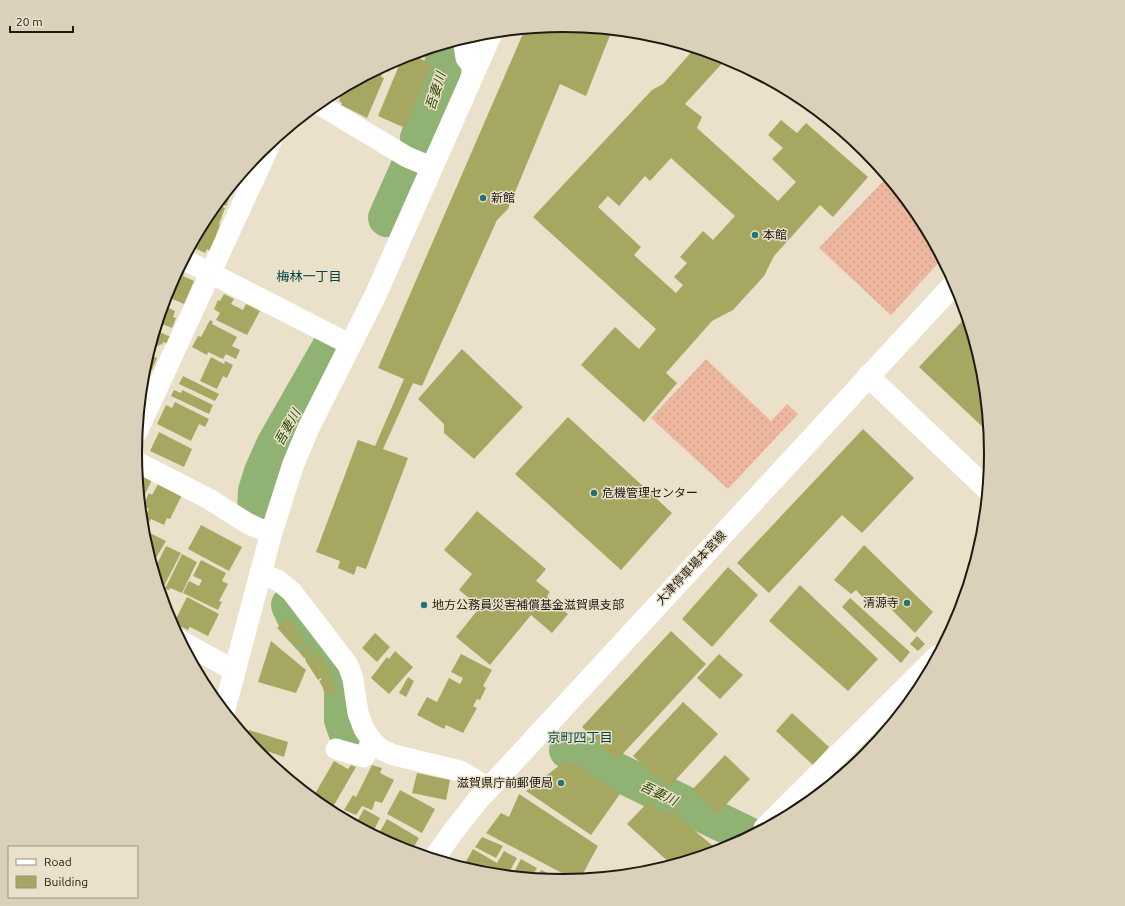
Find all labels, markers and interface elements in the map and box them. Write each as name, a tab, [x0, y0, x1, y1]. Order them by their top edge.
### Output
scale bar	[10, 8, 73, 34]
text: 20 m	[16, 15, 43, 28]
water label: 吾妻川	[423, 68, 448, 112]
place label: 新館	[491, 191, 515, 204]
marker: 新館	[478, 193, 488, 203]
place label: 本館	[763, 228, 787, 241]
marker: 本館	[750, 230, 760, 240]
district label: 梅林一丁目	[276, 269, 342, 283]
water label: 吾妻川	[271, 405, 304, 447]
place label: 危機管理センター	[602, 486, 698, 499]
marker: 危機管理センター	[589, 488, 599, 498]
street label: 大津停車場本宮線	[653, 528, 728, 607]
place label: 清源寺	[863, 596, 899, 609]
place label: 地方公務員災害補償基金滋賀県支部	[432, 598, 624, 611]
marker: 清源寺	[902, 598, 912, 608]
marker: 地方公務員災害補償基金滋賀県支部	[419, 600, 429, 610]
district label: 京町四丁目	[547, 730, 613, 744]
place label: 滋賀県庁前郵便局	[457, 776, 553, 789]
marker: 滋賀県庁前郵便局	[556, 778, 566, 788]
water label: 吾妻川	[638, 778, 681, 808]
legend	[8, 846, 138, 898]
text: Road	[44, 855, 72, 868]
text: Building	[44, 875, 88, 888]

